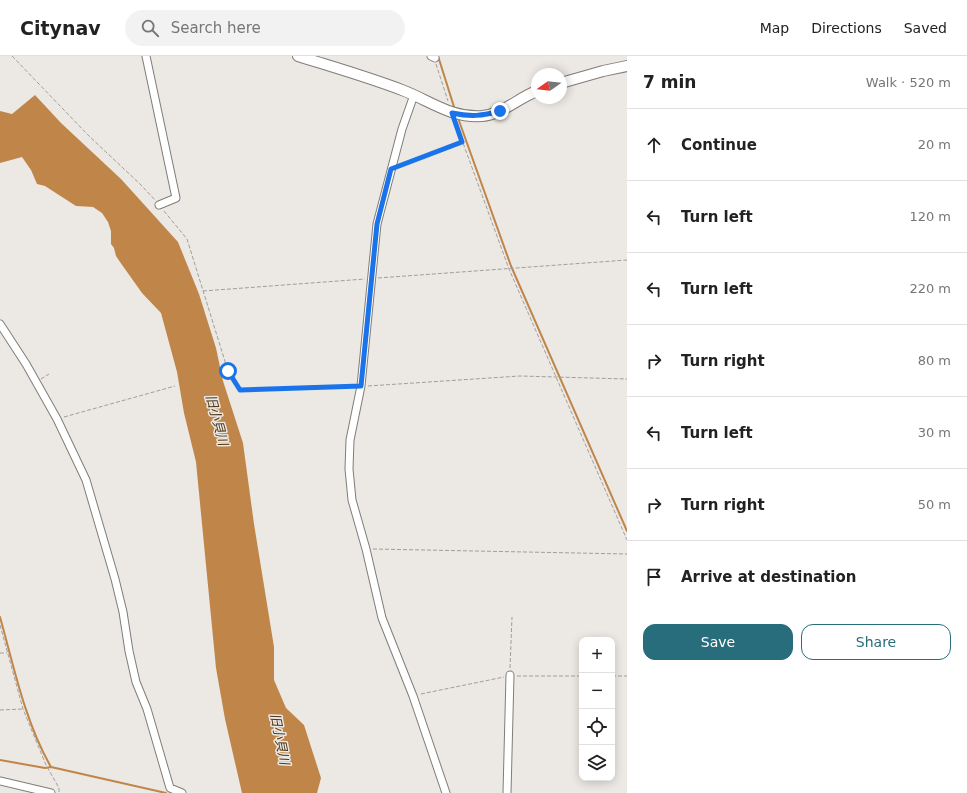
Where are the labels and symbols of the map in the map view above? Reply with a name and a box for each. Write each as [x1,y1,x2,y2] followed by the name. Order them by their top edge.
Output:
[531,68,567,104] north arrow
[491,102,509,120] route end
[219,362,237,380] route start
[203,393,231,449] water label: 旧小貝川
[268,712,293,768] water label: 旧小貝川

